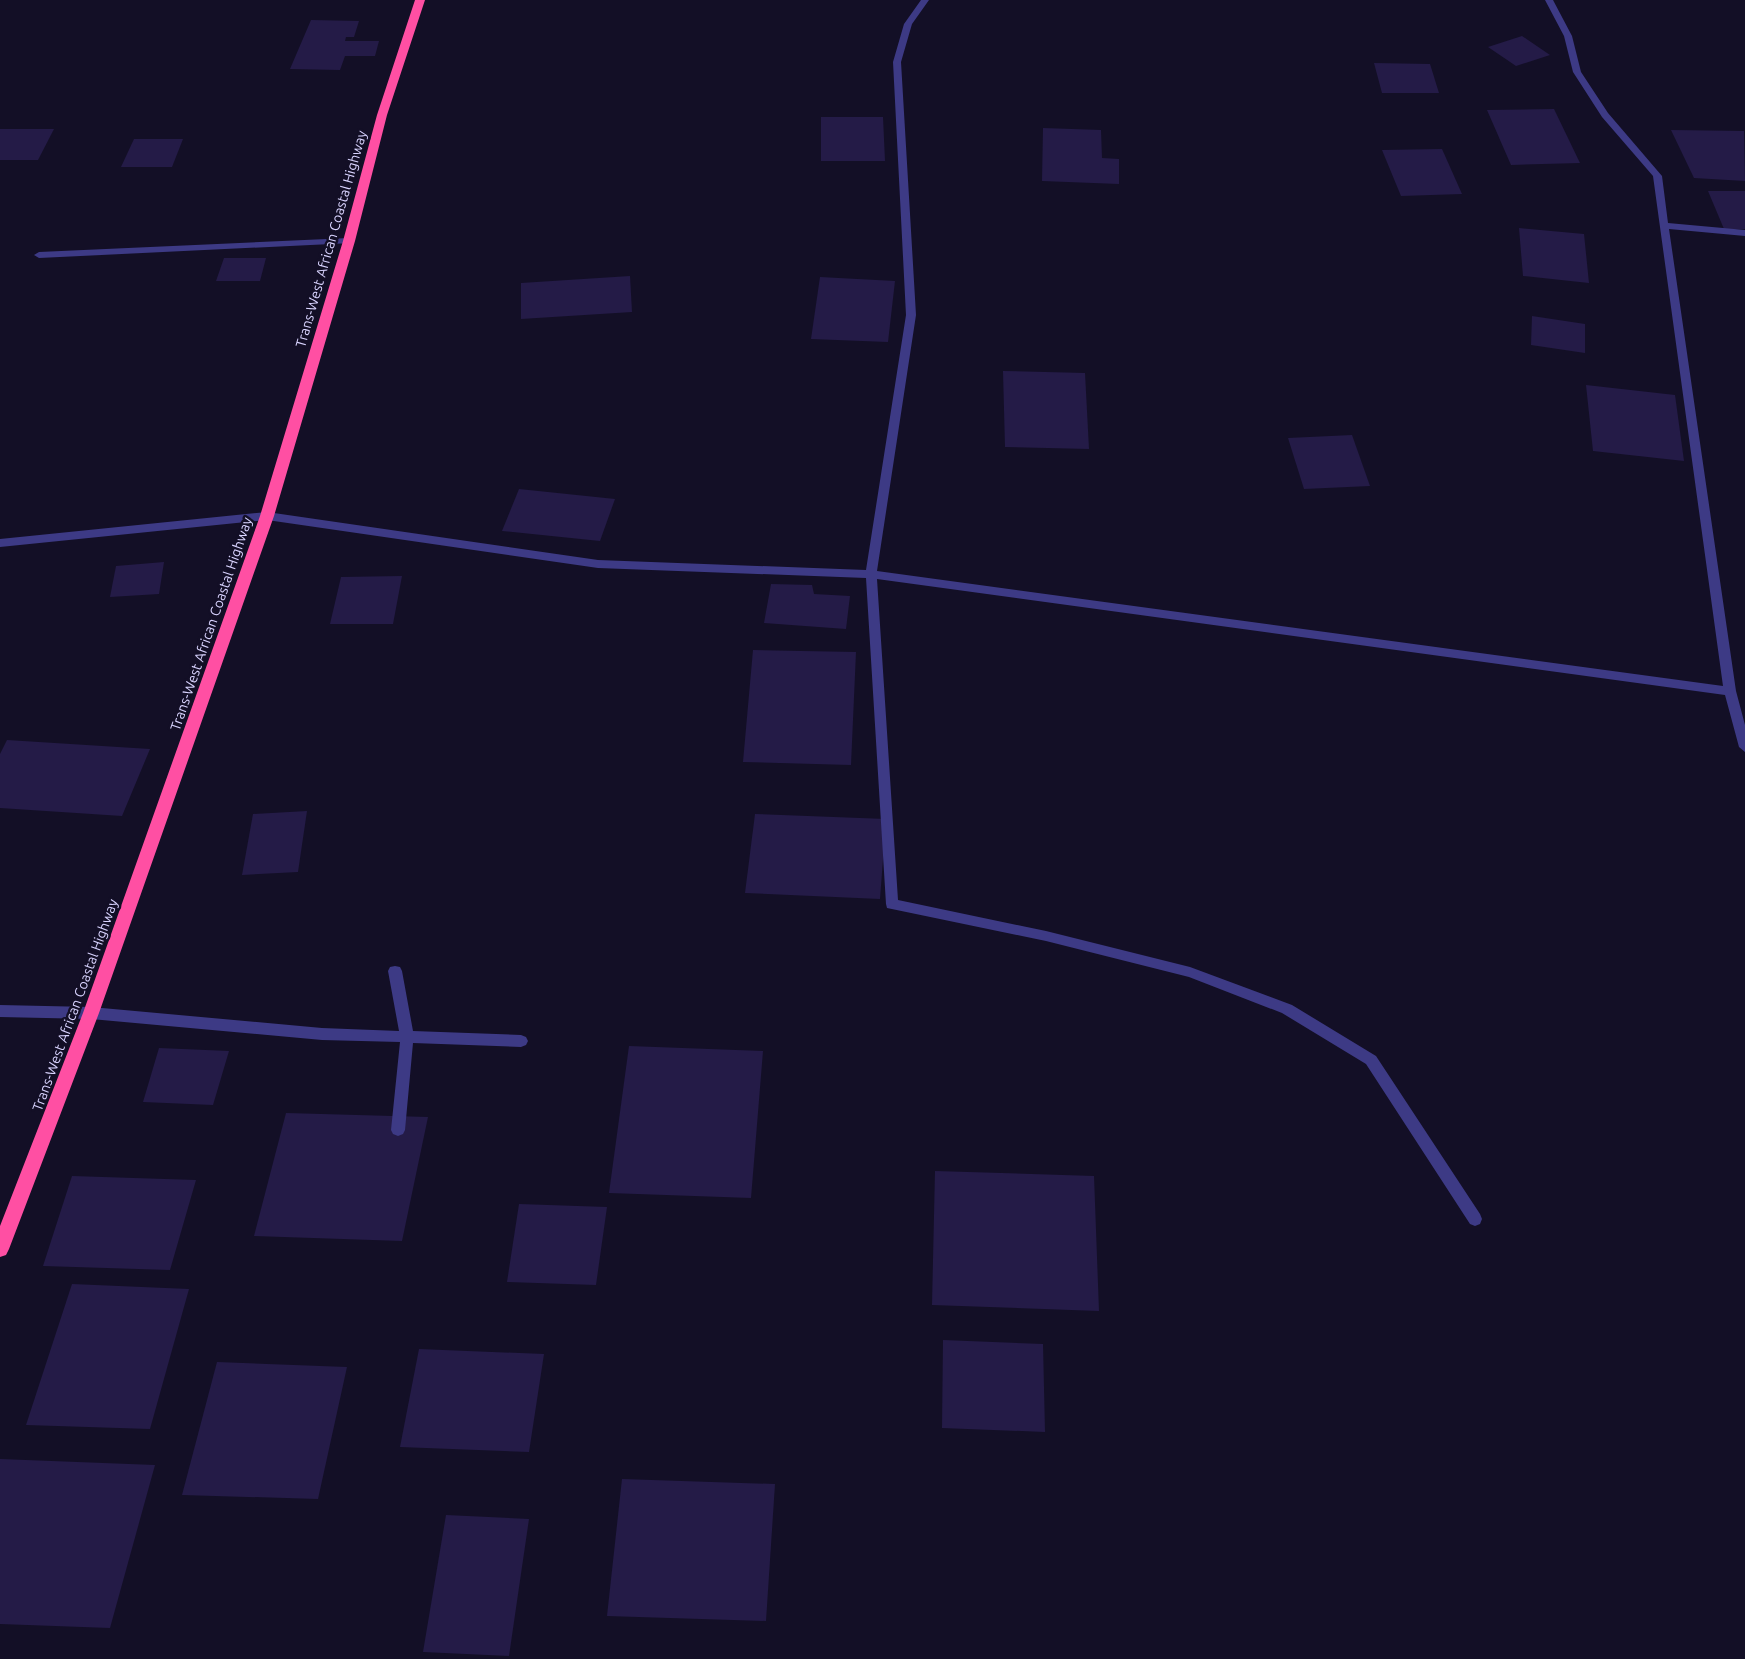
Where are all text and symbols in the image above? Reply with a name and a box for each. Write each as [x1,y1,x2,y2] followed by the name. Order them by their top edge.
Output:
[292,129,370,349] street label: Trans-West African Coastal Highway
[167,515,255,733] street label: Trans-West African Coastal Highway
[29,896,121,1113] street label: Trans-West African Coastal Highway

